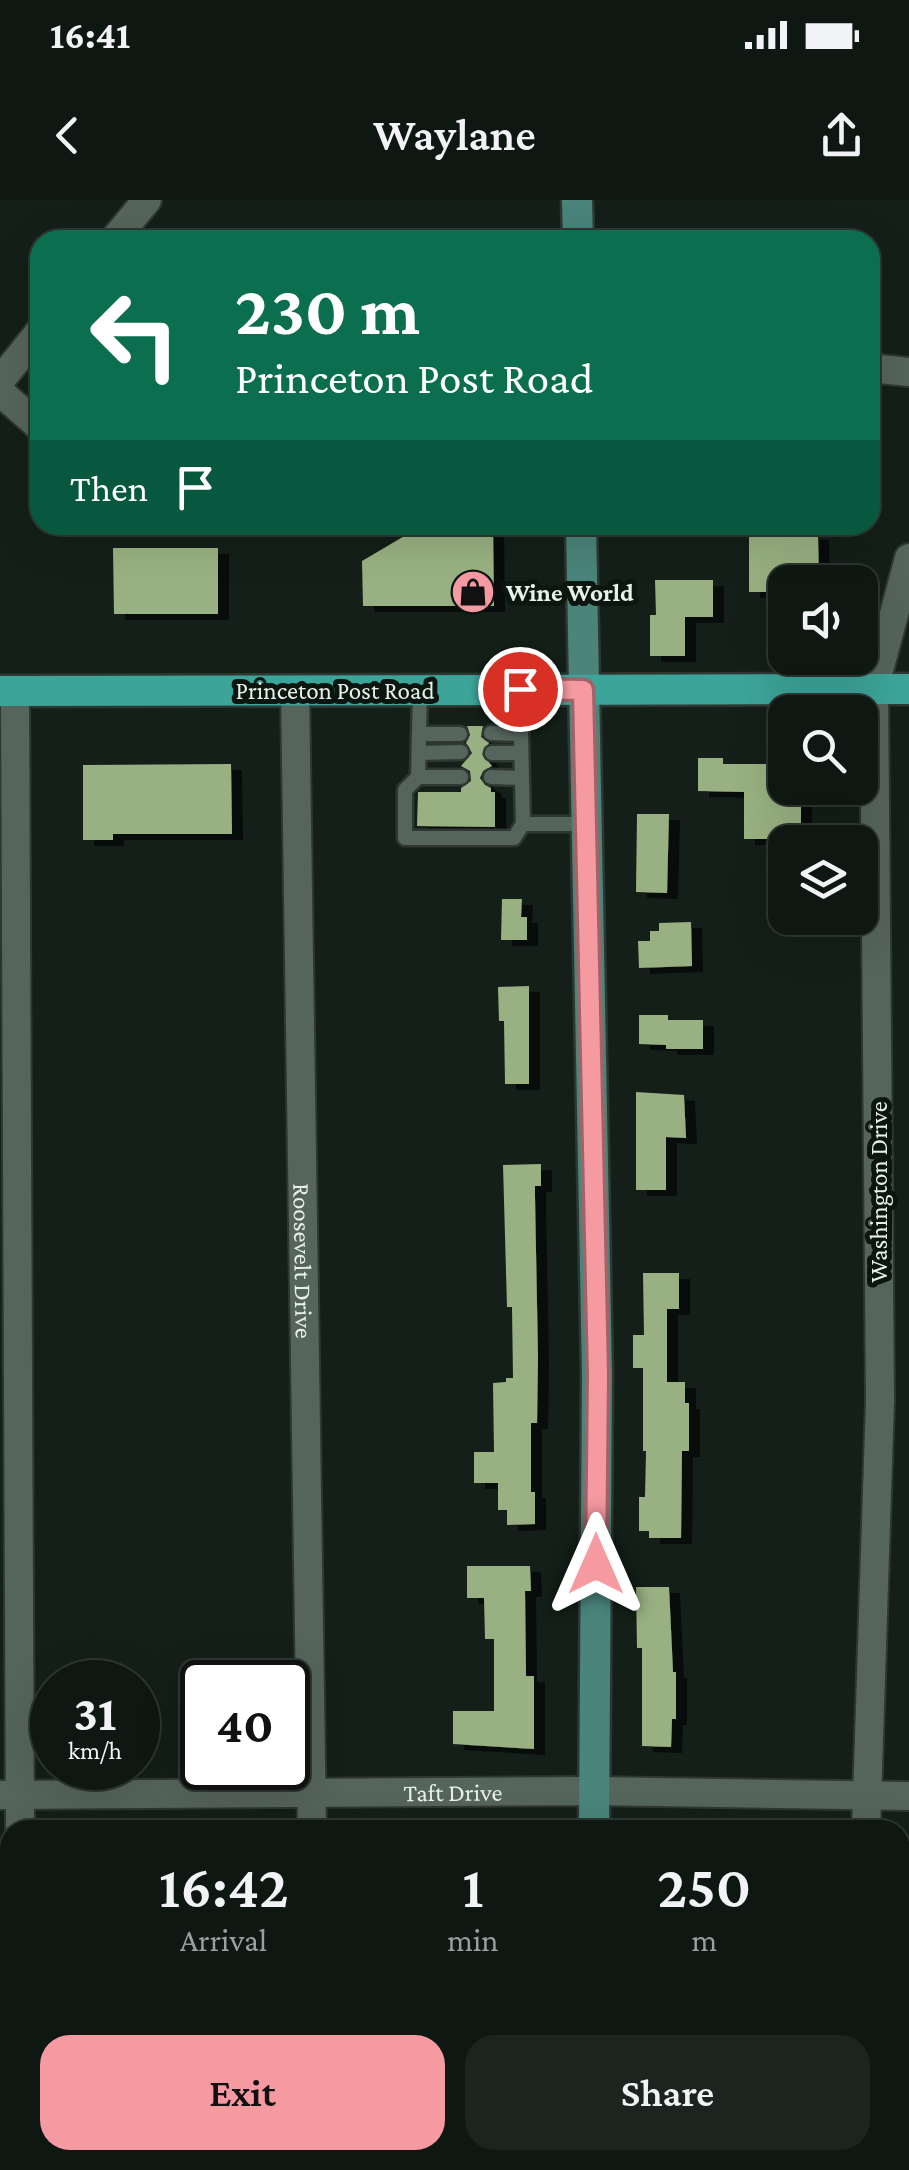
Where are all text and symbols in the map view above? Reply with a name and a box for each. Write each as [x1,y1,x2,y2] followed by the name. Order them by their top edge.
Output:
[50,14,130,56] text: 16:41
[40,108,95,163] icon: back
[814,108,869,163] icon: share
[373,110,536,160] text: Waylane
[70,270,200,400] icon: left
[235,271,420,349] text: 230 m
[235,353,594,403] text: Princeton Post Road
[168,460,223,515] icon: arrive
[70,467,148,509] text: Then
[768,565,878,935] map controls
[768,565,878,675] button: sound
[450,569,496,615] shop icon: Wine World
[505,579,634,606] place label: Wine World
[478,647,563,732] pin
[493,662,548,717] icon: arrive
[235,677,435,704] street label: Princeton Post Road
[768,695,878,805] button: search
[768,825,878,935] button: layers
[865,1101,893,1283] street label: Washington Drive
[288,1183,318,1339] street label: Roosevelt Drive
[544,1512,648,1616] position arrow
[180,1660,310,1790] speed limit sign: 40
[73,1685,117,1741] text: 31
[68,1737,122,1764] text: km/h
[403,1779,503,1806] street label: Taft Drive
[159,1853,289,1920] text: 16:42
[462,1853,484,1920] text: 1
[657,1853,751,1920] text: 250
[180,1922,267,1958] text: Arrival
[447,1922,499,1958] text: min
[691,1922,717,1958] text: m
[40,2035,445,2150] button: Exit
[465,2035,870,2150] button: Share

